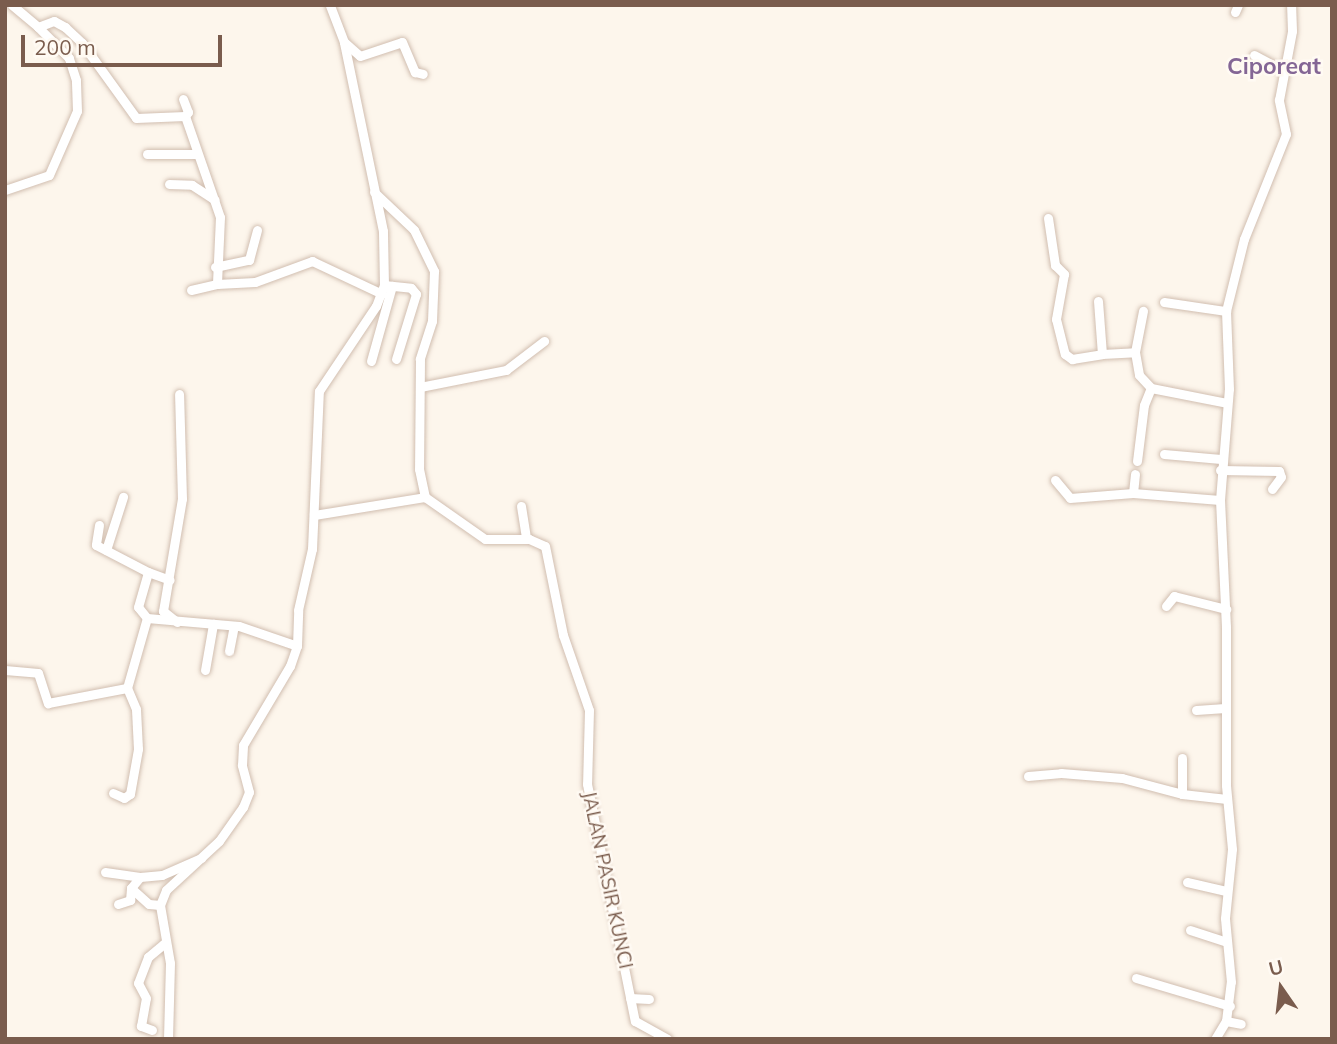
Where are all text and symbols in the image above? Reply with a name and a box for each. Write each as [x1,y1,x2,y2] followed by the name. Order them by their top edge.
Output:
[24,21,226,65] scale bar
[34,34,96,60] text: 200 m
[1227,52,1321,80] district label: Ciporeat
[577,789,637,971] street label: JALAN PASIR KUNCI
[1246,953,1316,1023] north arrow
[1266,954,1286,981] text: U

